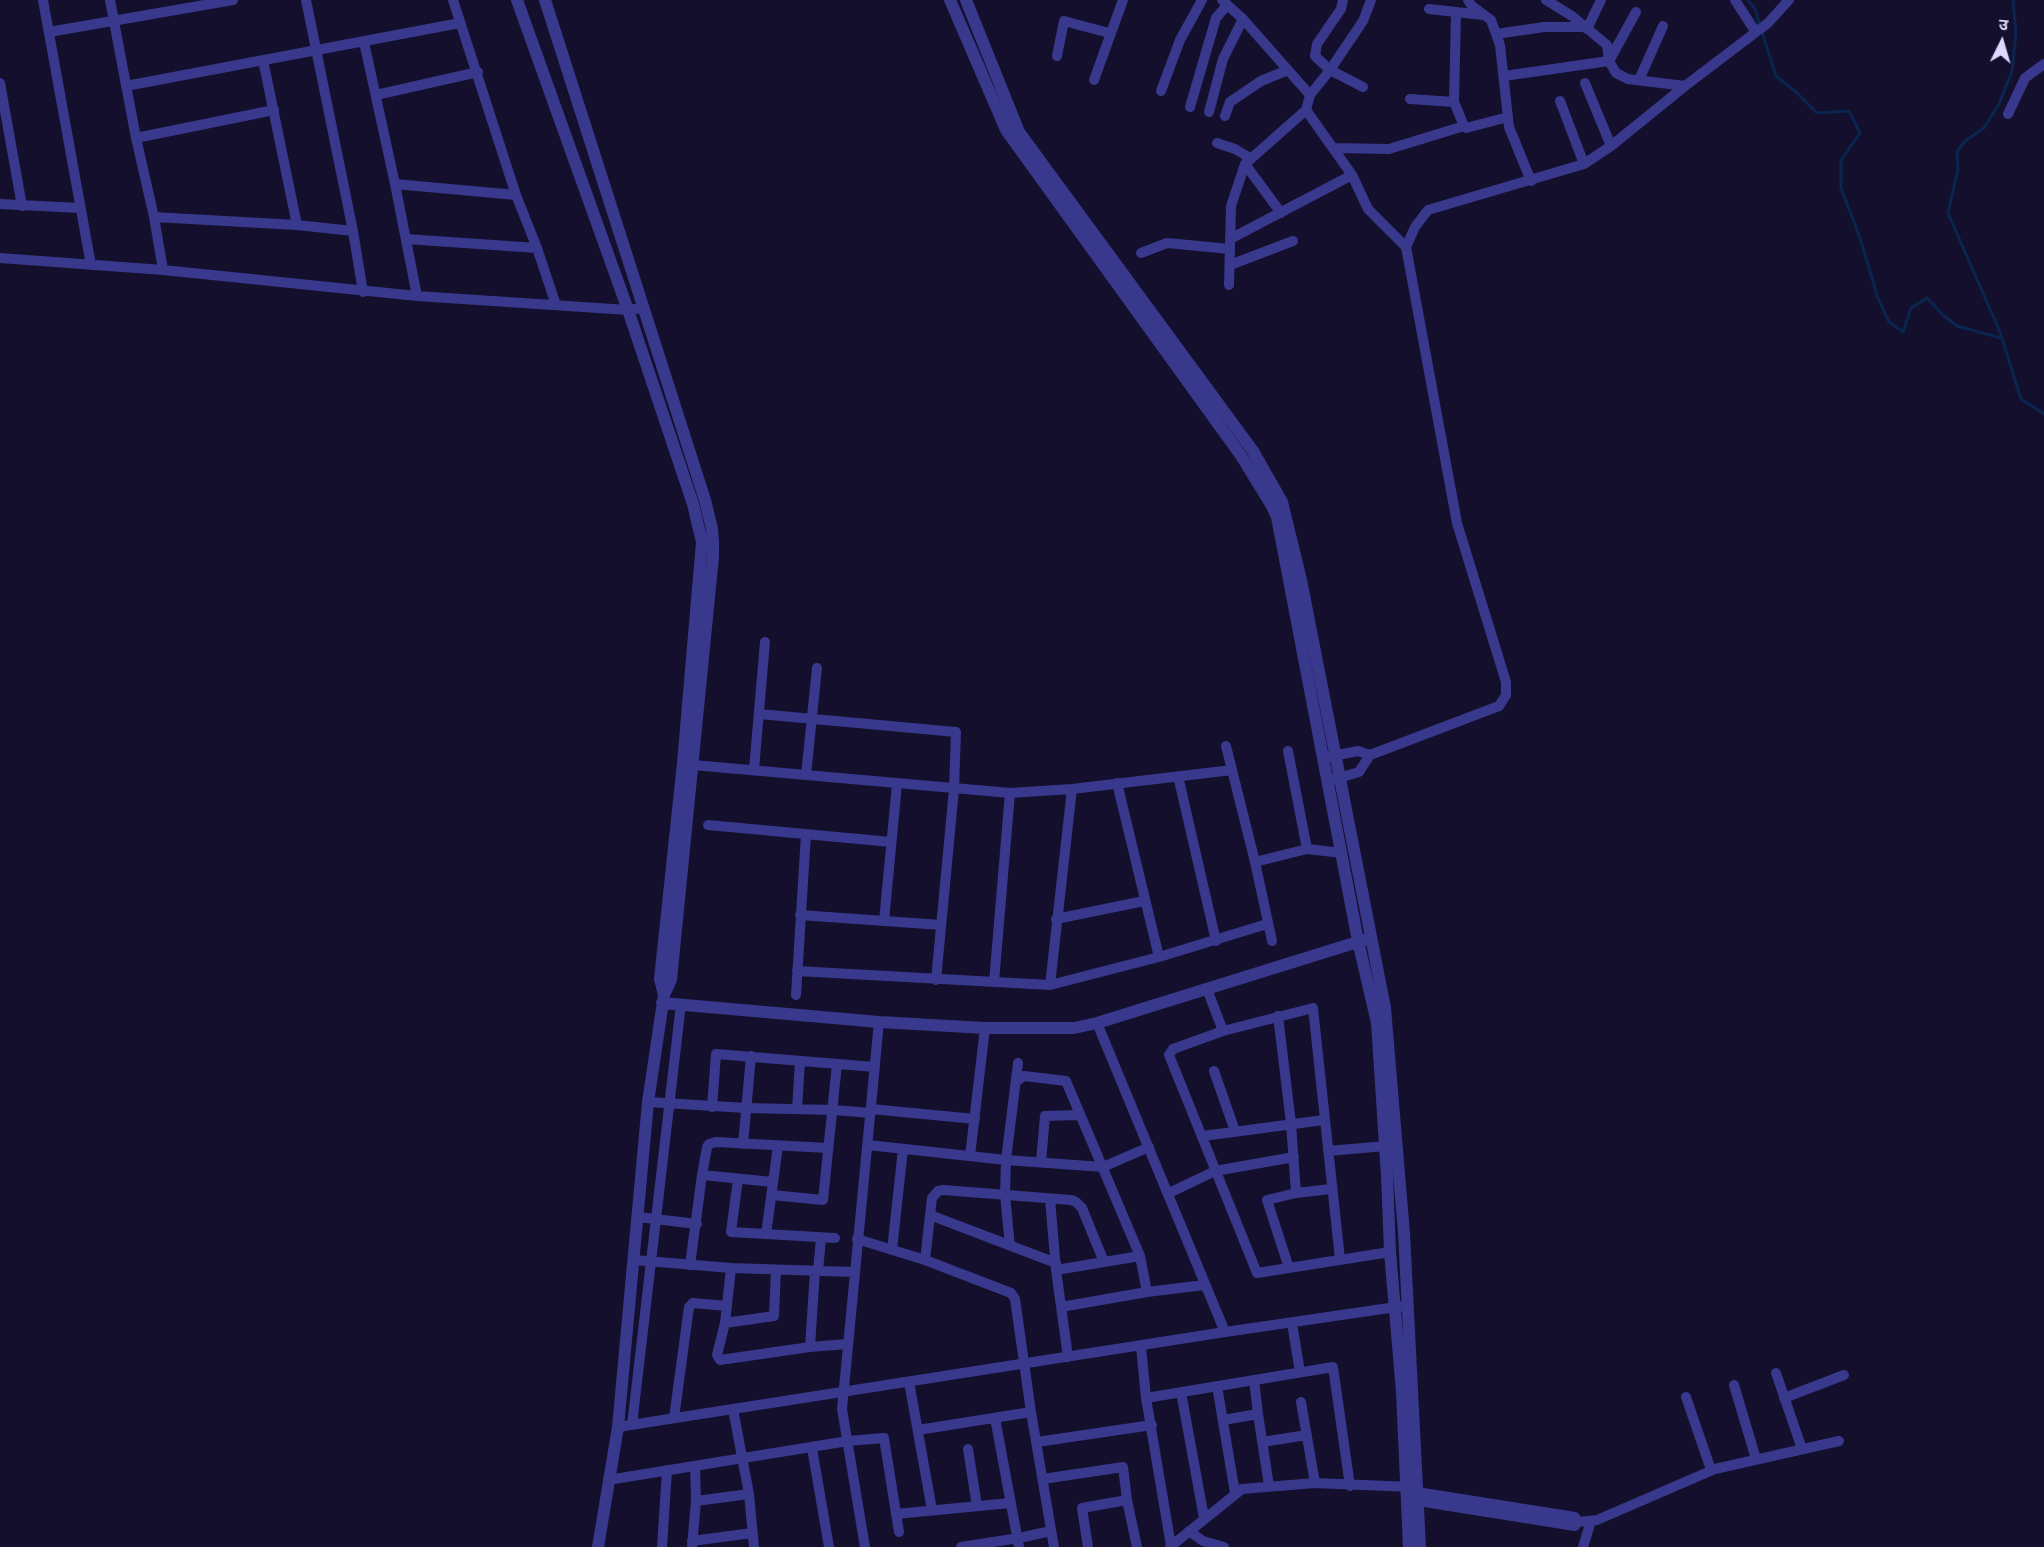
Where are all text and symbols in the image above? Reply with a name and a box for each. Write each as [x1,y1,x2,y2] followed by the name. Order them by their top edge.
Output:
[1972,12,2032,72] north arrow
[1998,12,2009,36] text: उ

